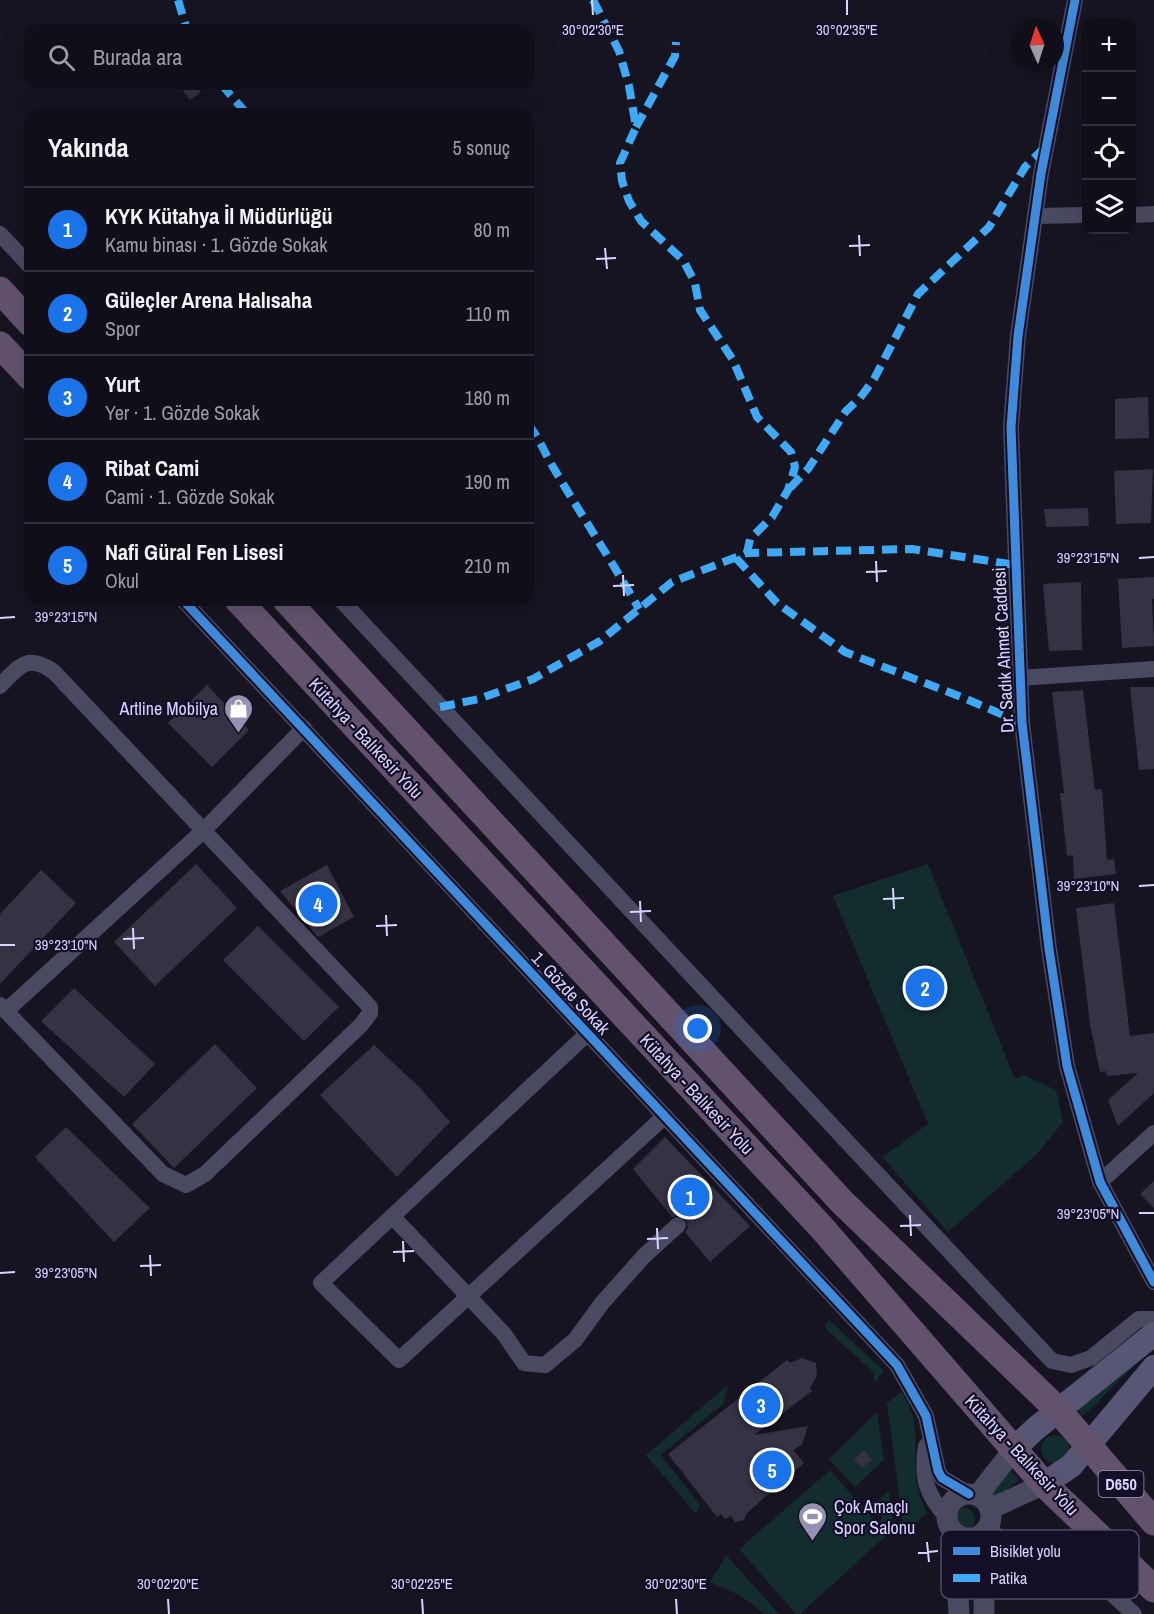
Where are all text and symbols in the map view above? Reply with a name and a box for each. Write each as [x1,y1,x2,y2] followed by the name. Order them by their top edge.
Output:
[1010,18,1064,72] north arrow
[1082,18,1136,234] map controls
[1082,18,1136,72] button: +
[562,19,624,40] text: 30°02'30"E
[816,19,878,40] text: 30°02'35"E
[24,24,534,90] search box
[45,41,78,74] icon: search
[93,42,182,72] text: Burada ara
[1082,72,1136,126] button: −
[1082,126,1136,180] button: locate
[48,130,129,165] text: Yakında
[453,134,510,161] text: 5 sonuç
[1082,180,1136,234] button: layers
[105,201,333,231] text: KYK Kütahya İl Müdürlüğü
[63,216,72,243] text: 1
[474,216,510,243] text: 80 m
[105,231,327,258] text: Kamu binası · 1. Gözde Sokak
[105,285,312,315] text: Güleçler Arena Halısaha
[63,300,72,327] text: 2
[466,300,510,327] text: 110 m
[105,315,140,342] text: Spor
[105,369,140,399] text: Yurt
[63,384,72,411] text: 3
[464,384,510,411] text: 180 m
[105,399,260,426] text: Yer · 1. Gözde Sokak
[105,453,199,483] text: Ribat Cami
[63,468,72,495] text: 4
[464,468,510,495] text: 190 m
[105,483,275,510] text: Cami · 1. Gözde Sokak
[105,537,284,567] text: Nafi Güral Fen Lisesi
[1057,547,1119,568] text: 39°23'15"N
[63,552,72,579] text: 5
[464,552,510,579] text: 210 m
[105,567,139,594] text: Okul
[986,567,1020,733] street label: Dr. Sadık Ahmet Caddesi
[35,606,97,627] text: 39°23'15"N
[303,672,429,804] street label: Kütahya - Balıkesir Yolu
[223,692,255,734] shop icon: Artline Mobilya
[119,696,218,721] place label: Artline Mobilya
[1057,875,1119,896] text: 39°23'10"N
[298,882,338,926] pin: 4
[35,934,97,955] text: 39°23'10"N
[526,946,616,1040] street label: 1. Gözde Sokak
[906,966,944,1010] pin: 2
[683,1014,712,1043] your location
[634,1028,760,1160] street label: Kütahya - Balıkesir Yolu
[670,1174,710,1220] pin: 1
[1057,1203,1119,1224] text: 39°23'05"N
[35,1262,97,1283] text: 39°23'05"N
[742,1382,780,1428] pin: 3
[959,1389,1085,1521] street label: Kütahya - Balıkesir Yolu
[752,1448,792,1492] pin: 5
[1098,1471,1144,1497] road number: D650
[834,1494,915,1540] place label: Çok Amaçlı Spor Salonu
[797,1500,829,1542] sports icon: Çok Amaçlı Spor Salonu
[941,1530,1139,1599] legend
[990,1540,1061,1562] text: Bisiklet yolu
[990,1567,1028,1589] text: Patika
[137,1573,199,1594] text: 30°02'20"E
[391,1573,453,1594] text: 30°02'25"E
[645,1573,707,1594] text: 30°02'30"E

